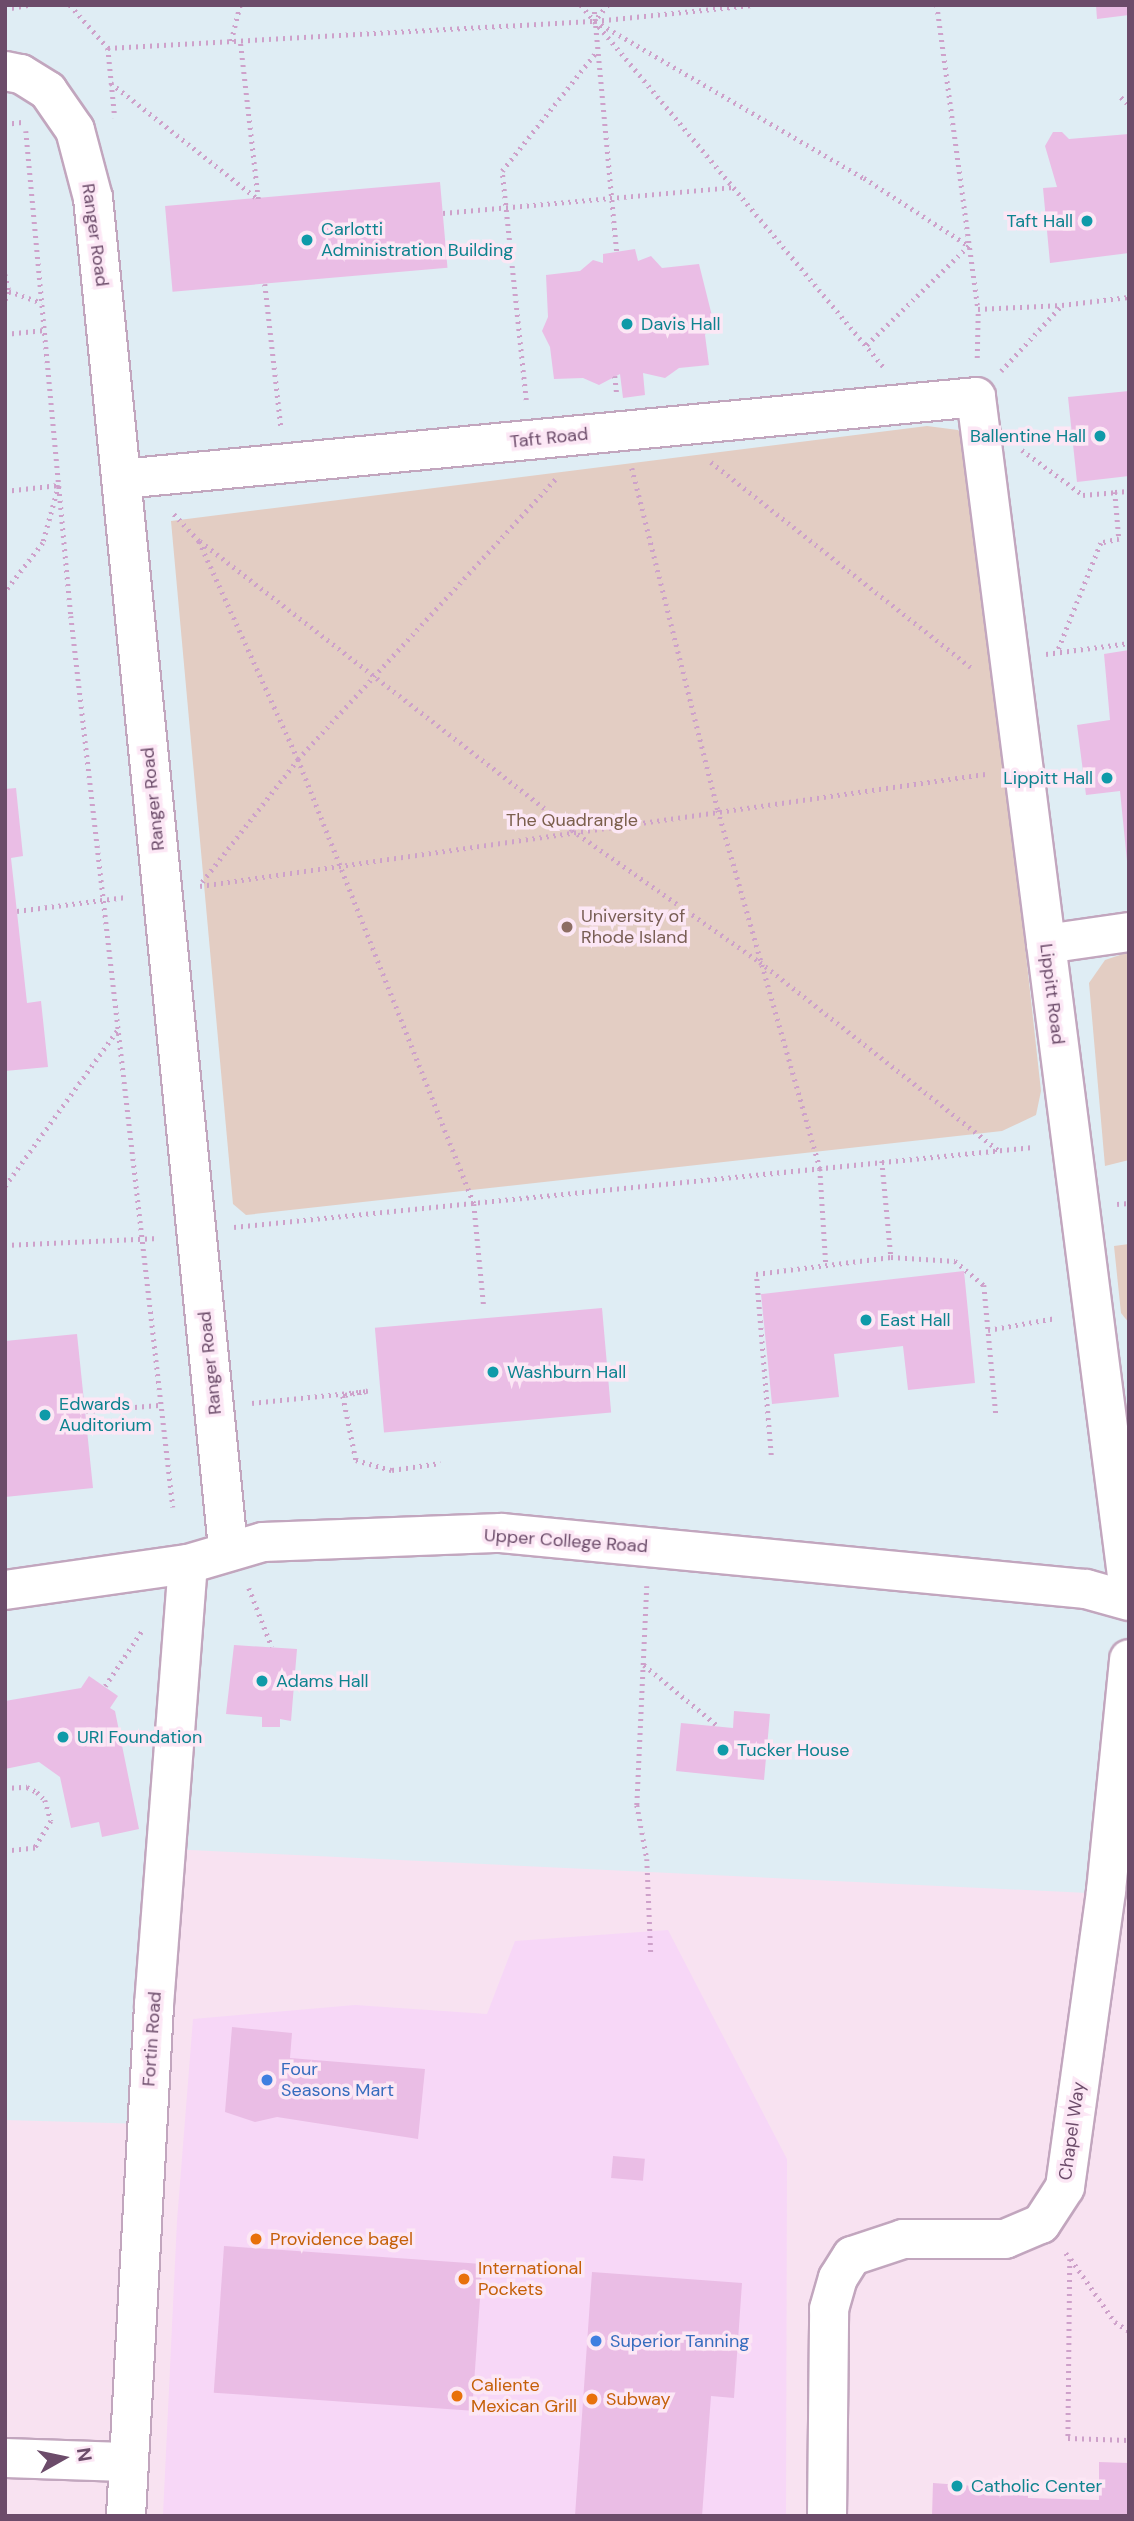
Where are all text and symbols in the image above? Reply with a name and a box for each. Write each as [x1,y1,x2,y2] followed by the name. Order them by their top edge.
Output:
[77,182,113,288] street label: Ranger Road
[1006,210,1073,232] place label: Taft Hall
[1079,213,1095,229] marker: Taft Hall
[321,219,513,262] place label: Carlotti Administration Building
[299,232,315,248] marker: Carlotti Administration Building
[641,313,721,335] place label: Davis Hall
[619,316,635,332] marker: Davis Hall
[509,423,589,453] street label: Taft Road
[970,425,1086,447] place label: Ballentine Hall
[1092,428,1108,444] marker: Ballentine Hall
[137,746,169,852] street label: Ranger Road
[1003,767,1093,789] place label: Lippitt Hall
[1099,770,1115,786] marker: Lippitt Hall
[506,809,638,831] park label: The Quadrangle
[581,906,688,948] place label: University of Rhode Island
[559,919,575,935] marker: University of Rhode Island
[1035,942,1069,1046] street label: Lippitt Road
[880,1309,951,1331] place label: East Hall
[194,1310,226,1416] street label: Ranger Road
[858,1312,874,1328] marker: East Hall
[507,1361,626,1383] place label: Washburn Hall
[485,1364,501,1380] marker: Washburn Hall
[59,1394,151,1436] place label: Edwards Auditorium
[37,1407,53,1423] marker: Edwards Auditorium
[483,1524,649,1558] street label: Upper College Road
[276,1670,368,1692] place label: Adams Hall
[254,1673,270,1689] marker: Adams Hall
[77,1726,202,1748] place label: URI Foundation
[55,1729,71,1745] marker: URI Foundation
[737,1739,849,1761] place label: Tucker House
[715,1742,731,1758] marker: Tucker House
[138,1991,166,2087] street label: Fortin Road
[281,2059,394,2102] place label: Four Seasons Mart
[259,2072,275,2088] marker: Four Seasons Mart
[1054,2080,1090,2182] street label: Chapel Way
[270,2228,413,2250] place label: Providence bagel
[248,2231,264,2247] marker: Providence bagel
[478,2258,582,2300] place label: International Pockets
[456,2271,472,2287] marker: International Pockets
[610,2330,749,2352] place label: Superior Tanning
[588,2333,604,2349] marker: Superior Tanning
[471,2375,577,2418] place label: Caliente Mexican Grill
[449,2388,465,2404] marker: Caliente Mexican Grill
[606,2388,671,2410] place label: Subway
[584,2391,600,2407] marker: Subway
[28,2423,98,2493] north arrow
[71,2446,98,2463] text: N
[971,2475,1102,2497] place label: Catholic Center
[949,2478,965,2494] marker: Catholic Center

